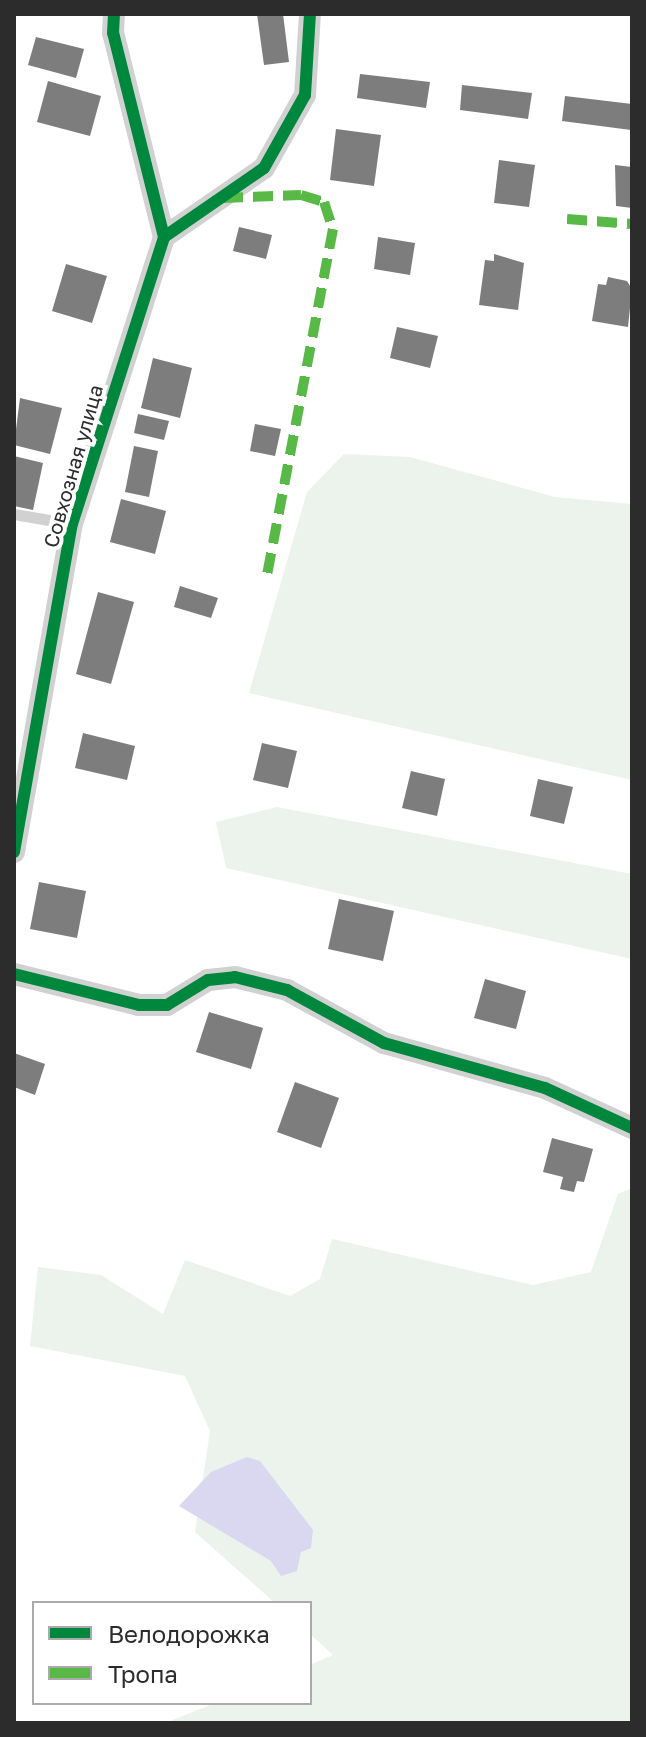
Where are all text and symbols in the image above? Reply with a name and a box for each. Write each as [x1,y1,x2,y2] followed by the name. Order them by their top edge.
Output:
[38,382,108,550] street label: Совхозная улица
[32,1601,312,1705] legend
[108,1619,270,1648] text: Велодорожка
[108,1659,178,1688] text: Тропа

